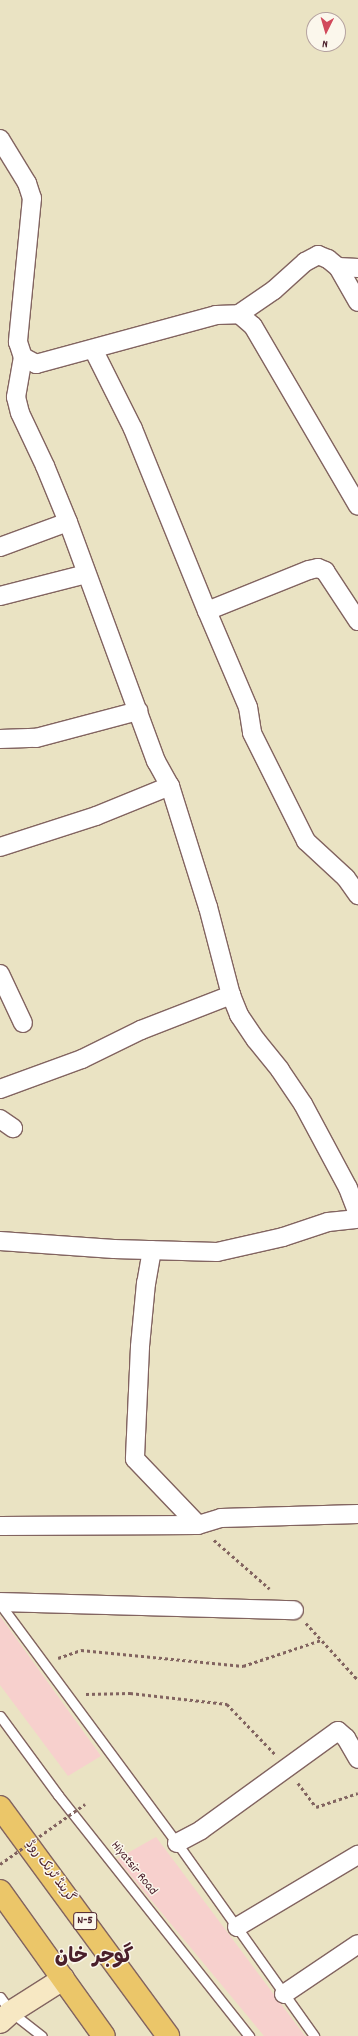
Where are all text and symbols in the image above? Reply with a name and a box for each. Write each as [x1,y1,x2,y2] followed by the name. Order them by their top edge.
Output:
[306,12,346,52] north arrow
[322,35,328,51] text: N
[21,1838,77,1906] street label: گرینڈ ٹرنک روڈ
[106,1839,160,1899] street label: Hiyatsir Road
[73,1911,97,1931] road number: N-5
[55,1945,133,1971] district label: گوجر خان

